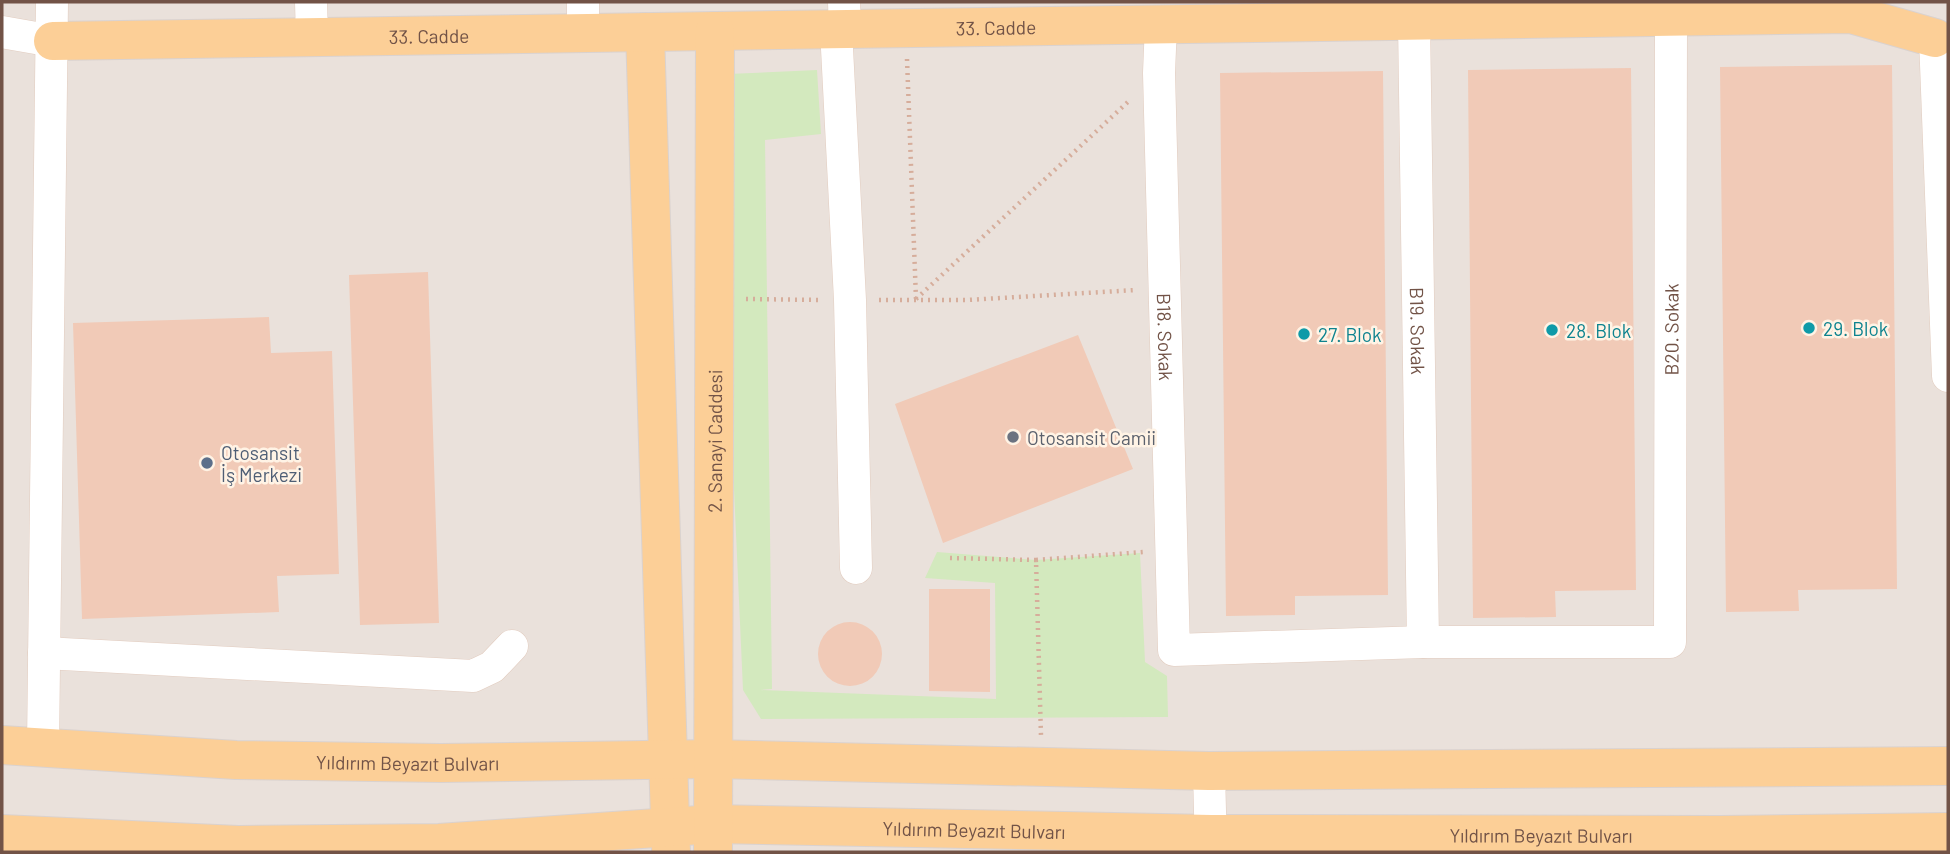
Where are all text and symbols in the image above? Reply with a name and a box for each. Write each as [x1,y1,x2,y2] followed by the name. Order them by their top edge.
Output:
[955,15,1036,39] street label: 33. Cadde
[388,23,469,47] street label: 33. Cadde
[1659,283,1682,375] street label: B20. Sokak
[1406,287,1431,375] street label: B19. Sokak
[1153,293,1178,381] street label: B18. Sokak
[1823,317,1888,340] place label: 29. Blok
[1566,319,1631,342] place label: 28. Blok
[1801,320,1817,336] marker: 29. Blok
[1544,322,1560,338] marker: 28. Blok
[1318,323,1382,346] place label: 27. Blok
[1296,326,1312,342] marker: 27. Blok
[702,369,726,513] street label: 2. Sanayi Caddesi
[1027,426,1156,449] place label: Otosansit Camii
[1005,429,1021,445] marker: Otosansit Camii
[221,441,302,486] place label: Otosansit İş Merkezi
[199,455,215,471] marker: Otosansit İş Merkezi
[316,750,499,775] street label: Yıldırım Beyazıt Bulvarı
[882,816,1066,843] street label: Yıldırım Beyazıt Bulvarı
[1449,823,1633,846] street label: Yıldırım Beyazıt Bulvarı

